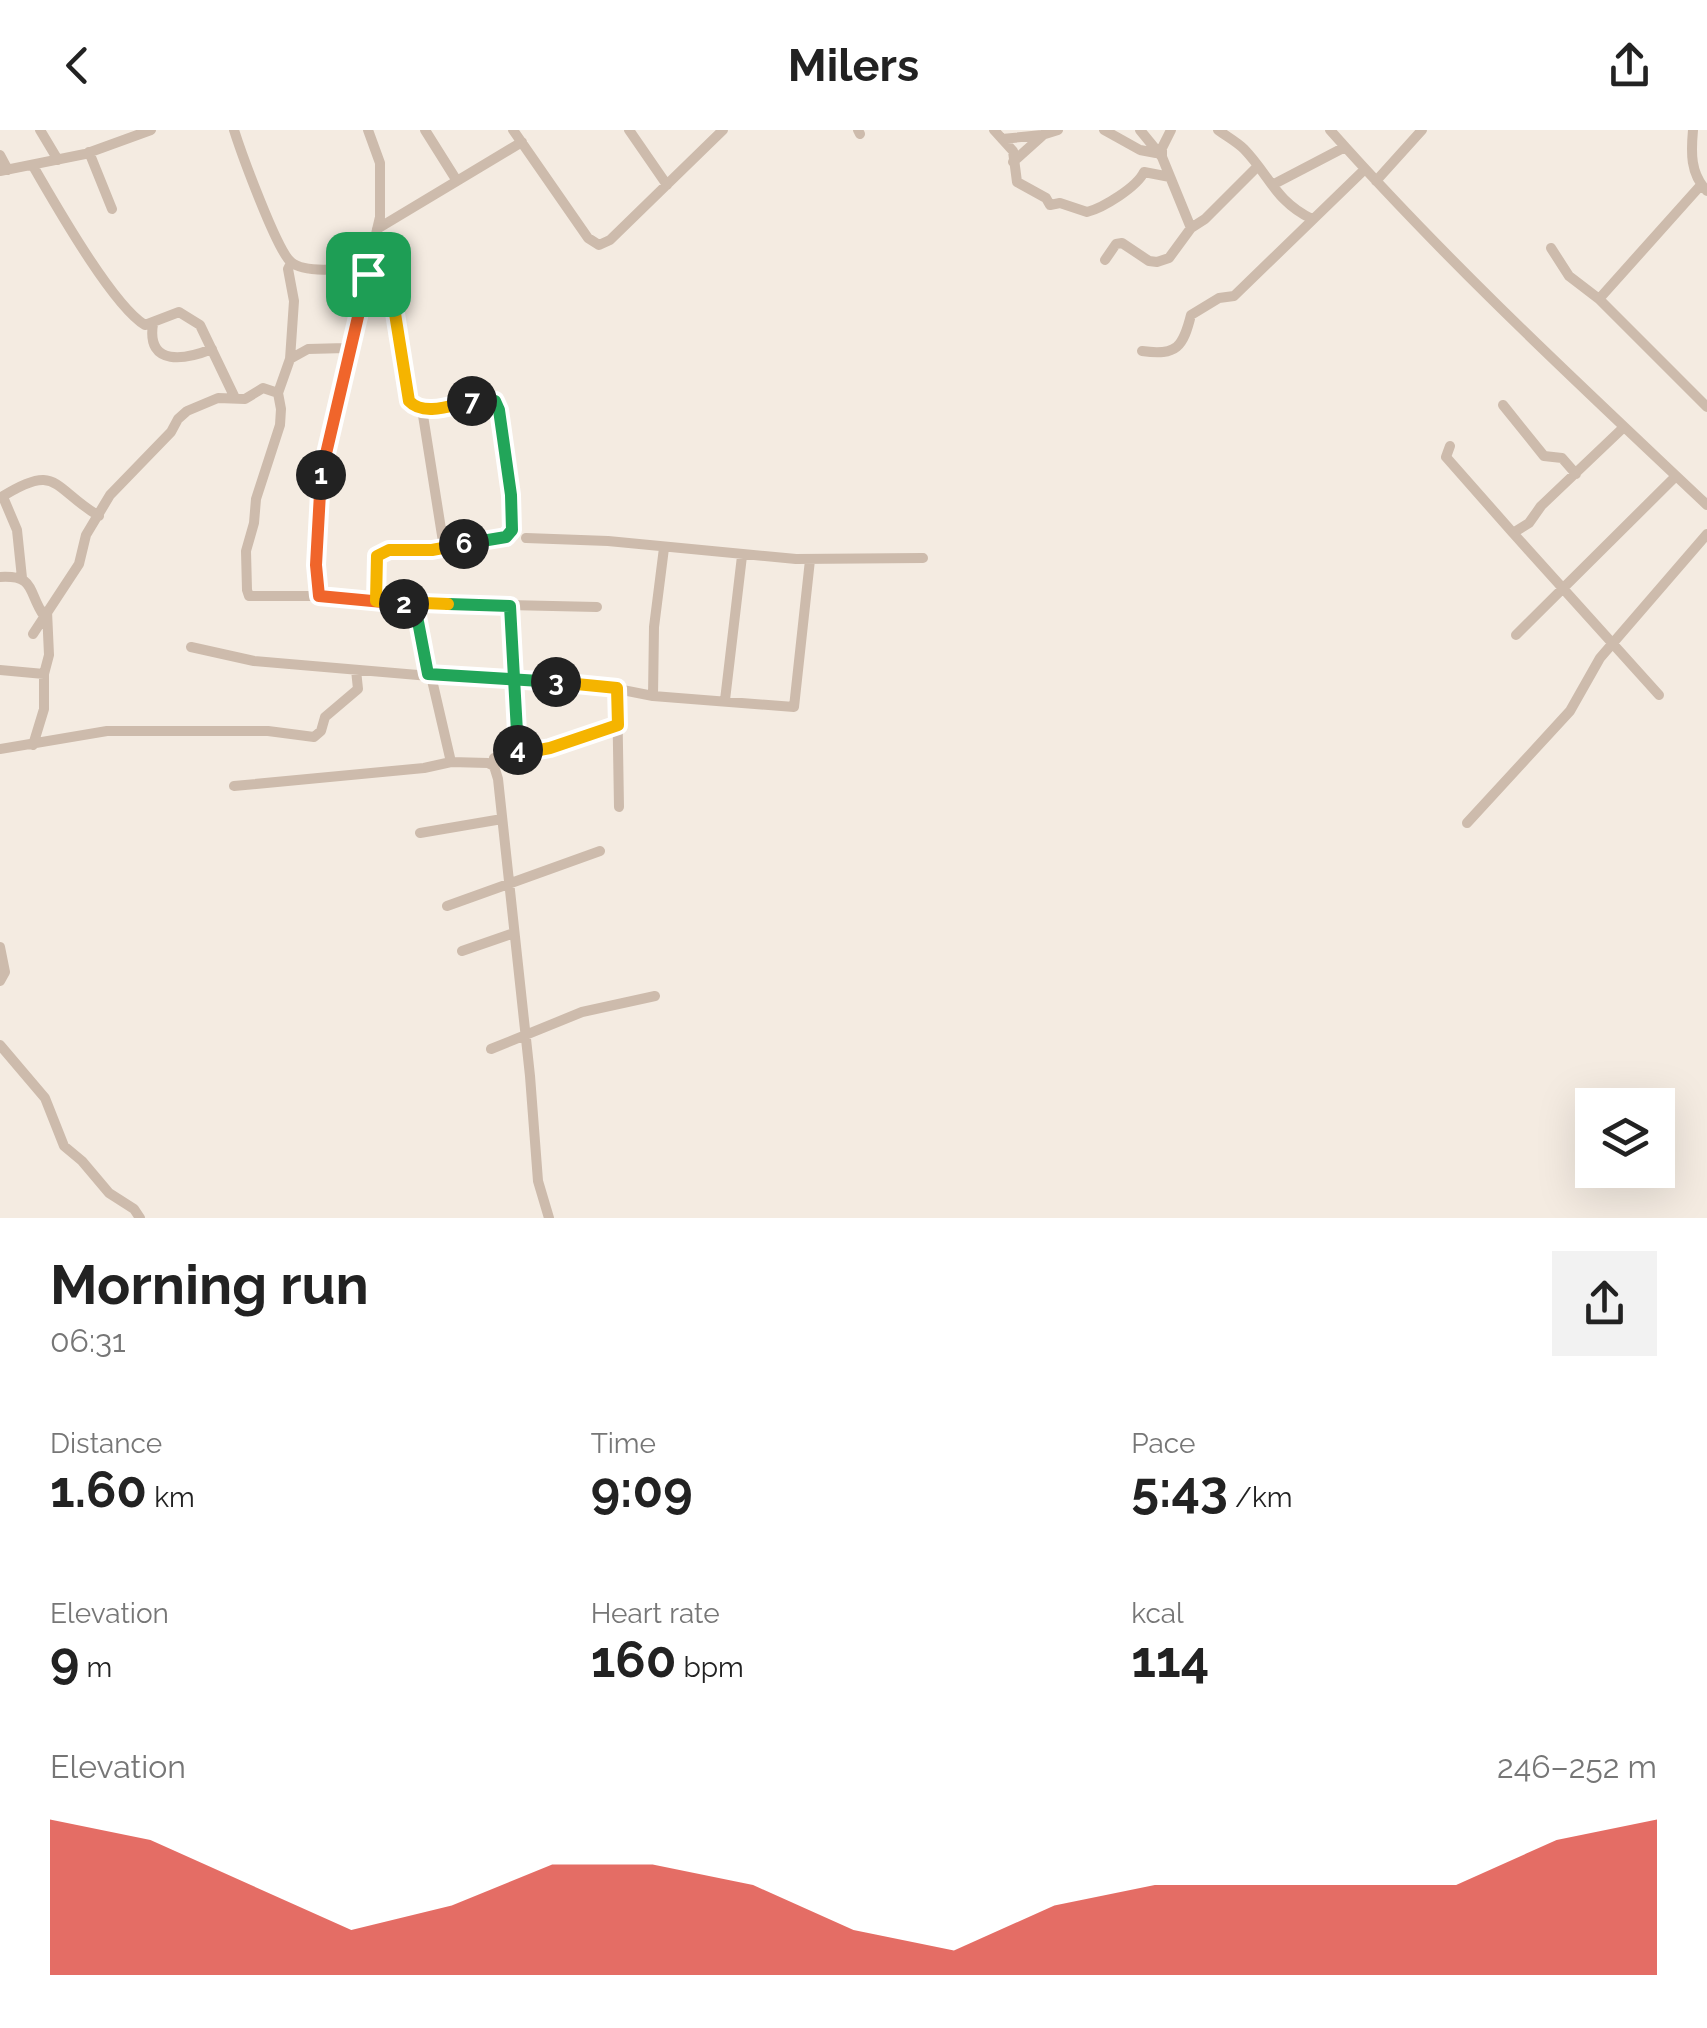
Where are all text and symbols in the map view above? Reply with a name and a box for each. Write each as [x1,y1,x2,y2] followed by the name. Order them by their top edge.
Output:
[50,38,105,93] icon: back
[1602,38,1657,93] icon: share
[788,39,919,92] text: Milers
[326,232,411,317] pin
[341,247,396,302] icon: arrive
[447,376,497,426] pin: 7
[464,384,480,417] text: 7
[296,450,346,500] pin: 1
[314,458,328,491] text: 1
[439,519,489,569] pin: 6
[456,527,473,560] text: 6
[379,579,429,629] pin: 2
[396,587,412,620] text: 2
[531,657,581,707] pin: 3
[548,665,564,698] text: 3
[493,725,543,775] pin: 4
[510,733,526,766] text: 4
[1575,1088,1675,1188] map controls
[1575,1088,1675,1188] button: layers
[1552,1251,1657,1356] button: share
[50,1252,369,1317] text: Morning run
[50,1322,126,1359] text: 06:31
[50,1427,162,1460] text: Distance
[591,1427,656,1460] text: Time
[1131,1427,1196,1460] text: Pace
[50,1460,147,1519] text: 1.60
[591,1460,693,1519] text: 9:09
[1131,1460,1228,1519] text: 5:43
[147,1481,195,1514] text: km
[1228,1481,1292,1514] text: /km
[50,1597,169,1630] text: Elevation
[591,1597,720,1630] text: Heart rate
[1131,1597,1184,1630] text: kcal
[50,1630,79,1689] text: 9
[591,1630,676,1689] text: 160
[1131,1630,1209,1689] text: 114
[79,1651,112,1684] text: m
[676,1651,744,1684] text: bpm
[50,1748,186,1785] text: Elevation
[1497,1748,1657,1785] text: 246–252 m

